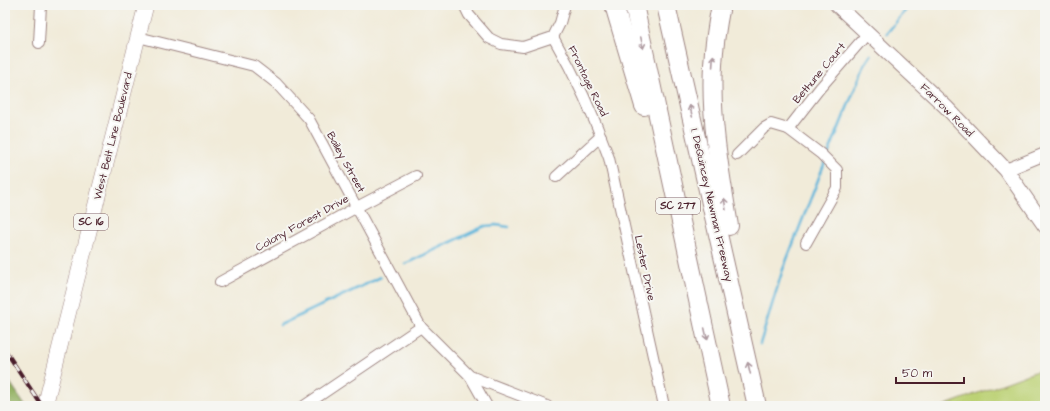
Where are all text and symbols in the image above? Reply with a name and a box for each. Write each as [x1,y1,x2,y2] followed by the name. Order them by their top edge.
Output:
[639,36,647,49] one-way arrow
[789,39,849,107] street label: Bethune Court
[564,43,612,120] street label: Frontage Road
[710,55,717,68] one-way arrow
[90,71,136,201] street label: West Belt Line Boulevard
[917,80,977,140] street label: Farrow Road
[686,104,694,117] one-way arrow
[686,127,737,283] street label: I. DeQuincey Newman Freeway
[322,129,369,196] street label: Bailey Street
[253,191,352,256] street label: Colony Forest Drive
[656,198,700,214] road number: SC 277
[721,198,729,211] one-way arrow
[74,214,108,230] road number: SC 16
[631,234,659,302] street label: Lester Drive
[702,328,710,341] one-way arrow
[896,359,964,385] scale bar
[744,362,752,375] one-way arrow
[902,365,933,382] text: 50 m

